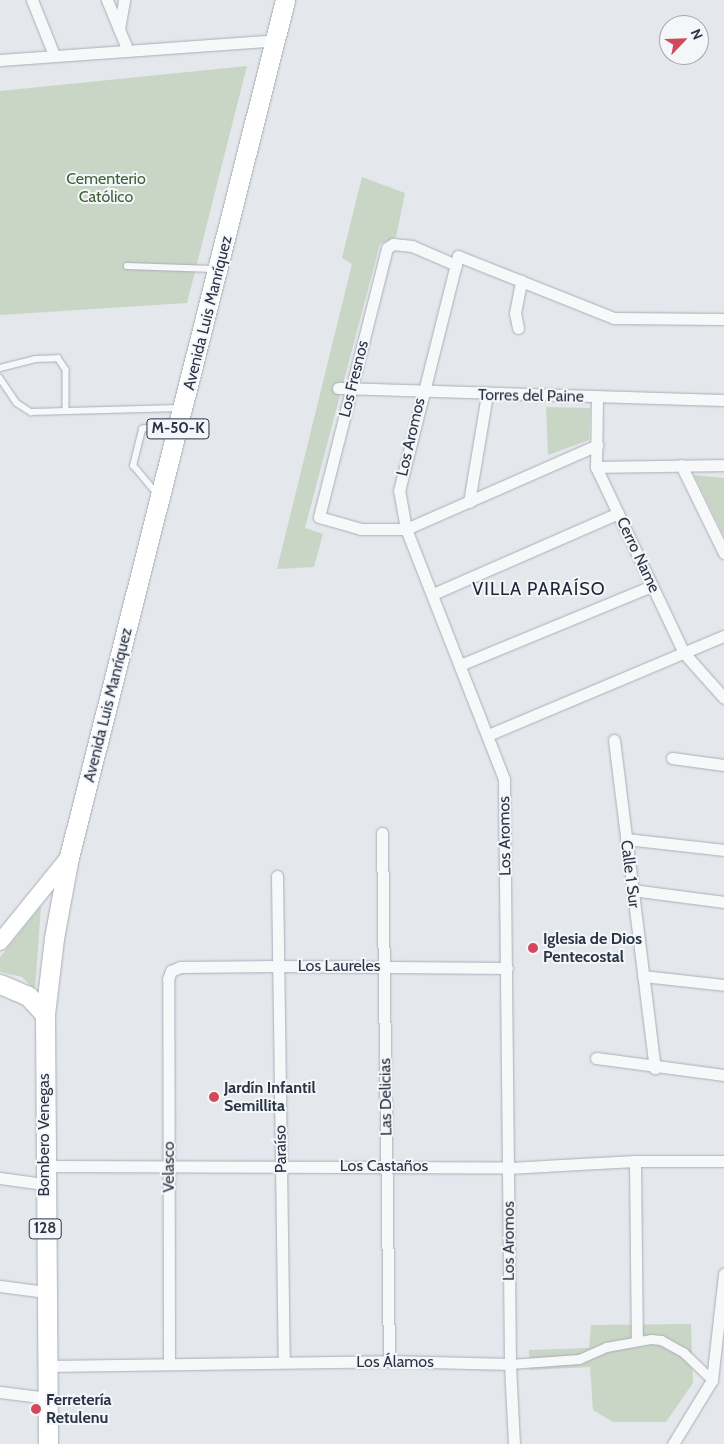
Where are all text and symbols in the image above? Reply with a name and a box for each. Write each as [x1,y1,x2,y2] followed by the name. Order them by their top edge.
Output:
[659,15,709,65] north arrow
[687,26,707,42] text: N
[66,169,146,207] park label: Cementerio Católico
[179,234,237,392] street label: Avenida Luis Manríquez
[335,339,373,419] street label: Los Fresnos
[478,385,584,407] street label: Torres del Paine
[393,396,429,478] street label: Los Aromos
[146,416,210,442] road number: M-50-K
[612,514,664,596] street label: Cerro Name
[471,578,607,600] district label: VILLA PARAÍSO
[79,626,137,784] street label: Avenida Luis Manríquez
[495,796,515,876] street label: Los Aromos
[616,839,644,909] street label: Calle 1 Sur
[543,929,642,967] place label: Iglesia de Dios Pentecostal
[527,942,539,954] marker: Iglesia de Dios Pentecostal
[298,956,380,976] street label: Los Laureles
[376,1058,396,1136] street label: Las Delicias
[34,1073,54,1197] street label: Bombero Venegas
[224,1078,316,1116] place label: Jardín Infantil Semillita
[208,1091,220,1103] marker: Jardín Infantil Semillita
[271,1125,291,1173] street label: Paraíso
[159,1141,179,1193] street label: Velasco
[340,1156,428,1176] street label: Los Castaños
[499,1201,519,1281] street label: Los Aromos
[28,1216,62,1242] road number: 128
[356,1352,434,1372] street label: Los Álamos
[46,1390,112,1428] place label: Ferretería Retulenu
[30,1403,42,1415] marker: Ferretería Retulenu

